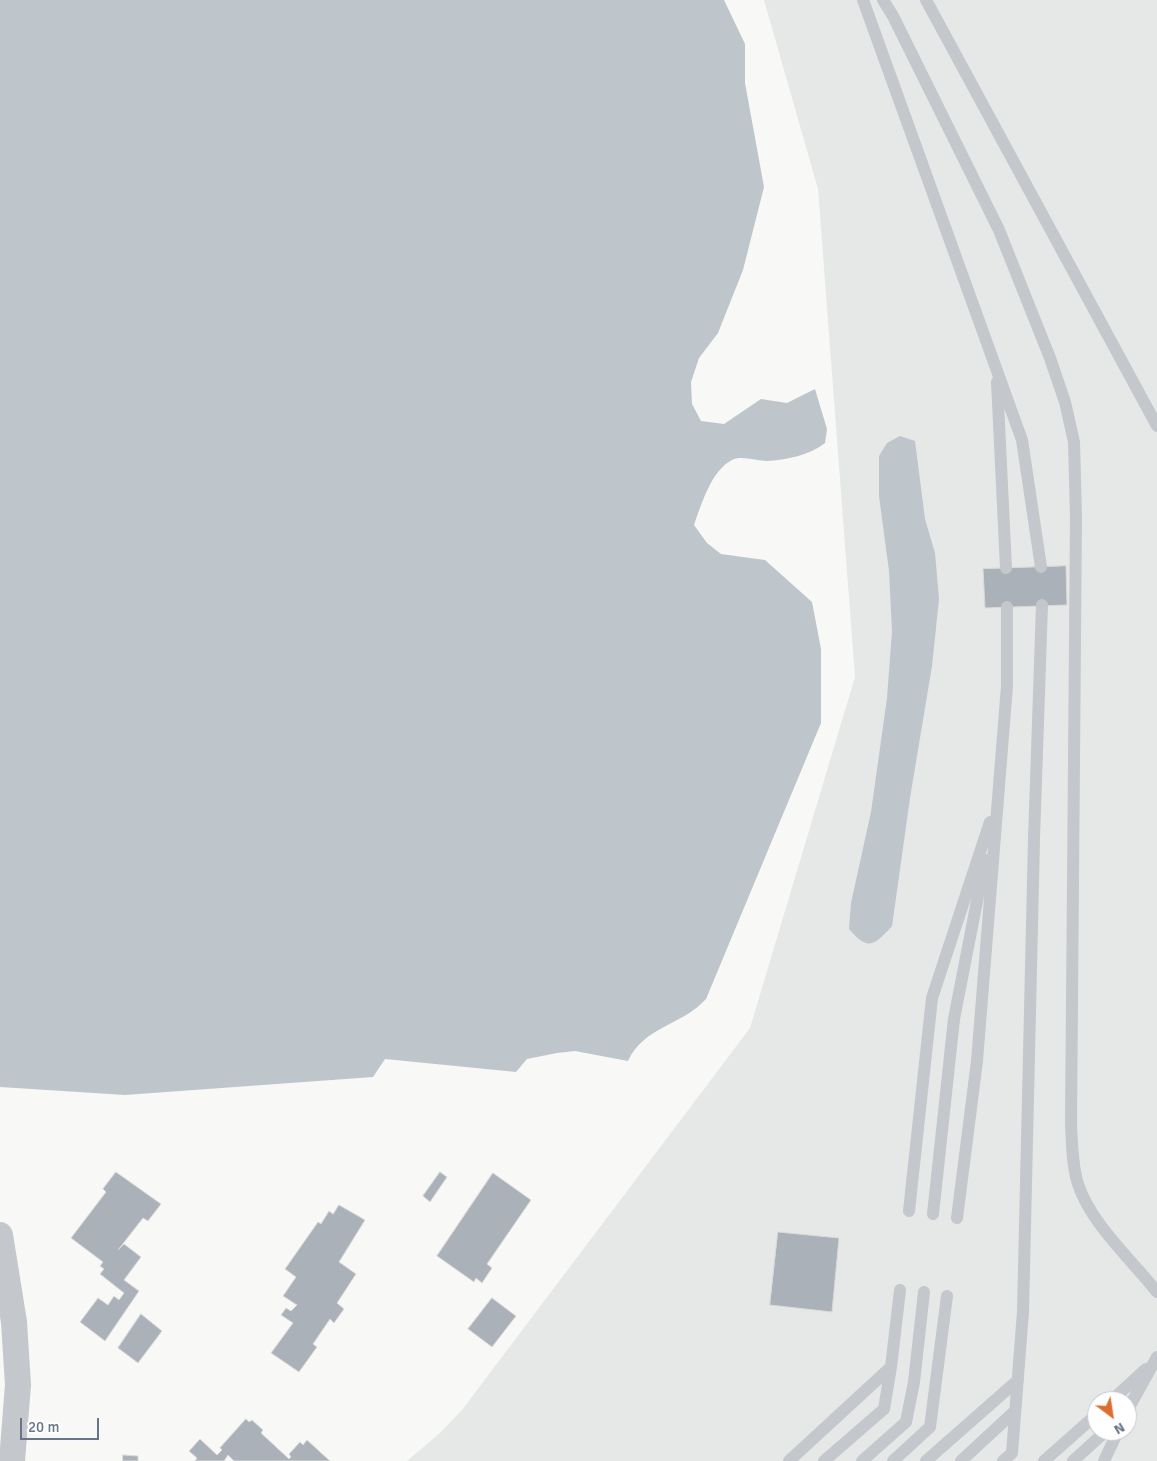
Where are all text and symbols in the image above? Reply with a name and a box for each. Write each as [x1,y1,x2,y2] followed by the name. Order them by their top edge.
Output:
[1087,1391,1137,1441] north arrow
[22,1408,101,1440] scale bar
[28,1418,59,1436] text: 20 m
[1111,1419,1128,1438] text: N

